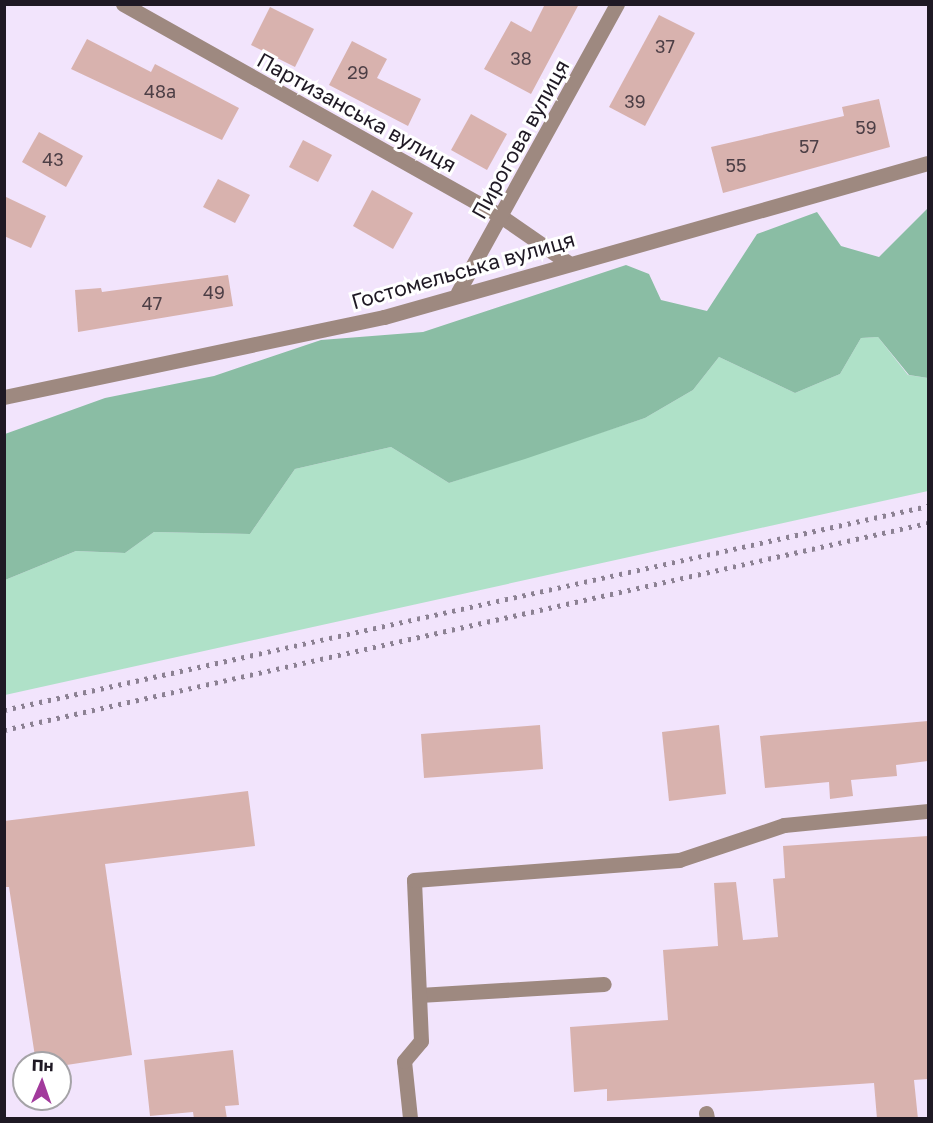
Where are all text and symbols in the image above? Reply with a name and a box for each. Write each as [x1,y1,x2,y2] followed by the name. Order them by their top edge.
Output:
[655,35,675,57] house number: 37
[253,47,461,177] street label: Партизанська вулиця
[510,47,532,69] house number: 38
[466,55,574,223] street label: Пирогова вулиця
[347,61,369,83] house number: 29
[144,80,176,102] house number: 48а
[624,90,646,112] house number: 39
[855,116,877,138] house number: 59
[799,135,819,157] house number: 57
[42,148,64,170] house number: 43
[726,154,746,176] house number: 55
[348,226,578,314] street label: Гостомельська вулиця
[203,281,225,303] house number: 49
[142,292,162,314] house number: 47
[12,1051,72,1111] north arrow
[31,1055,54,1075] text: Пн

